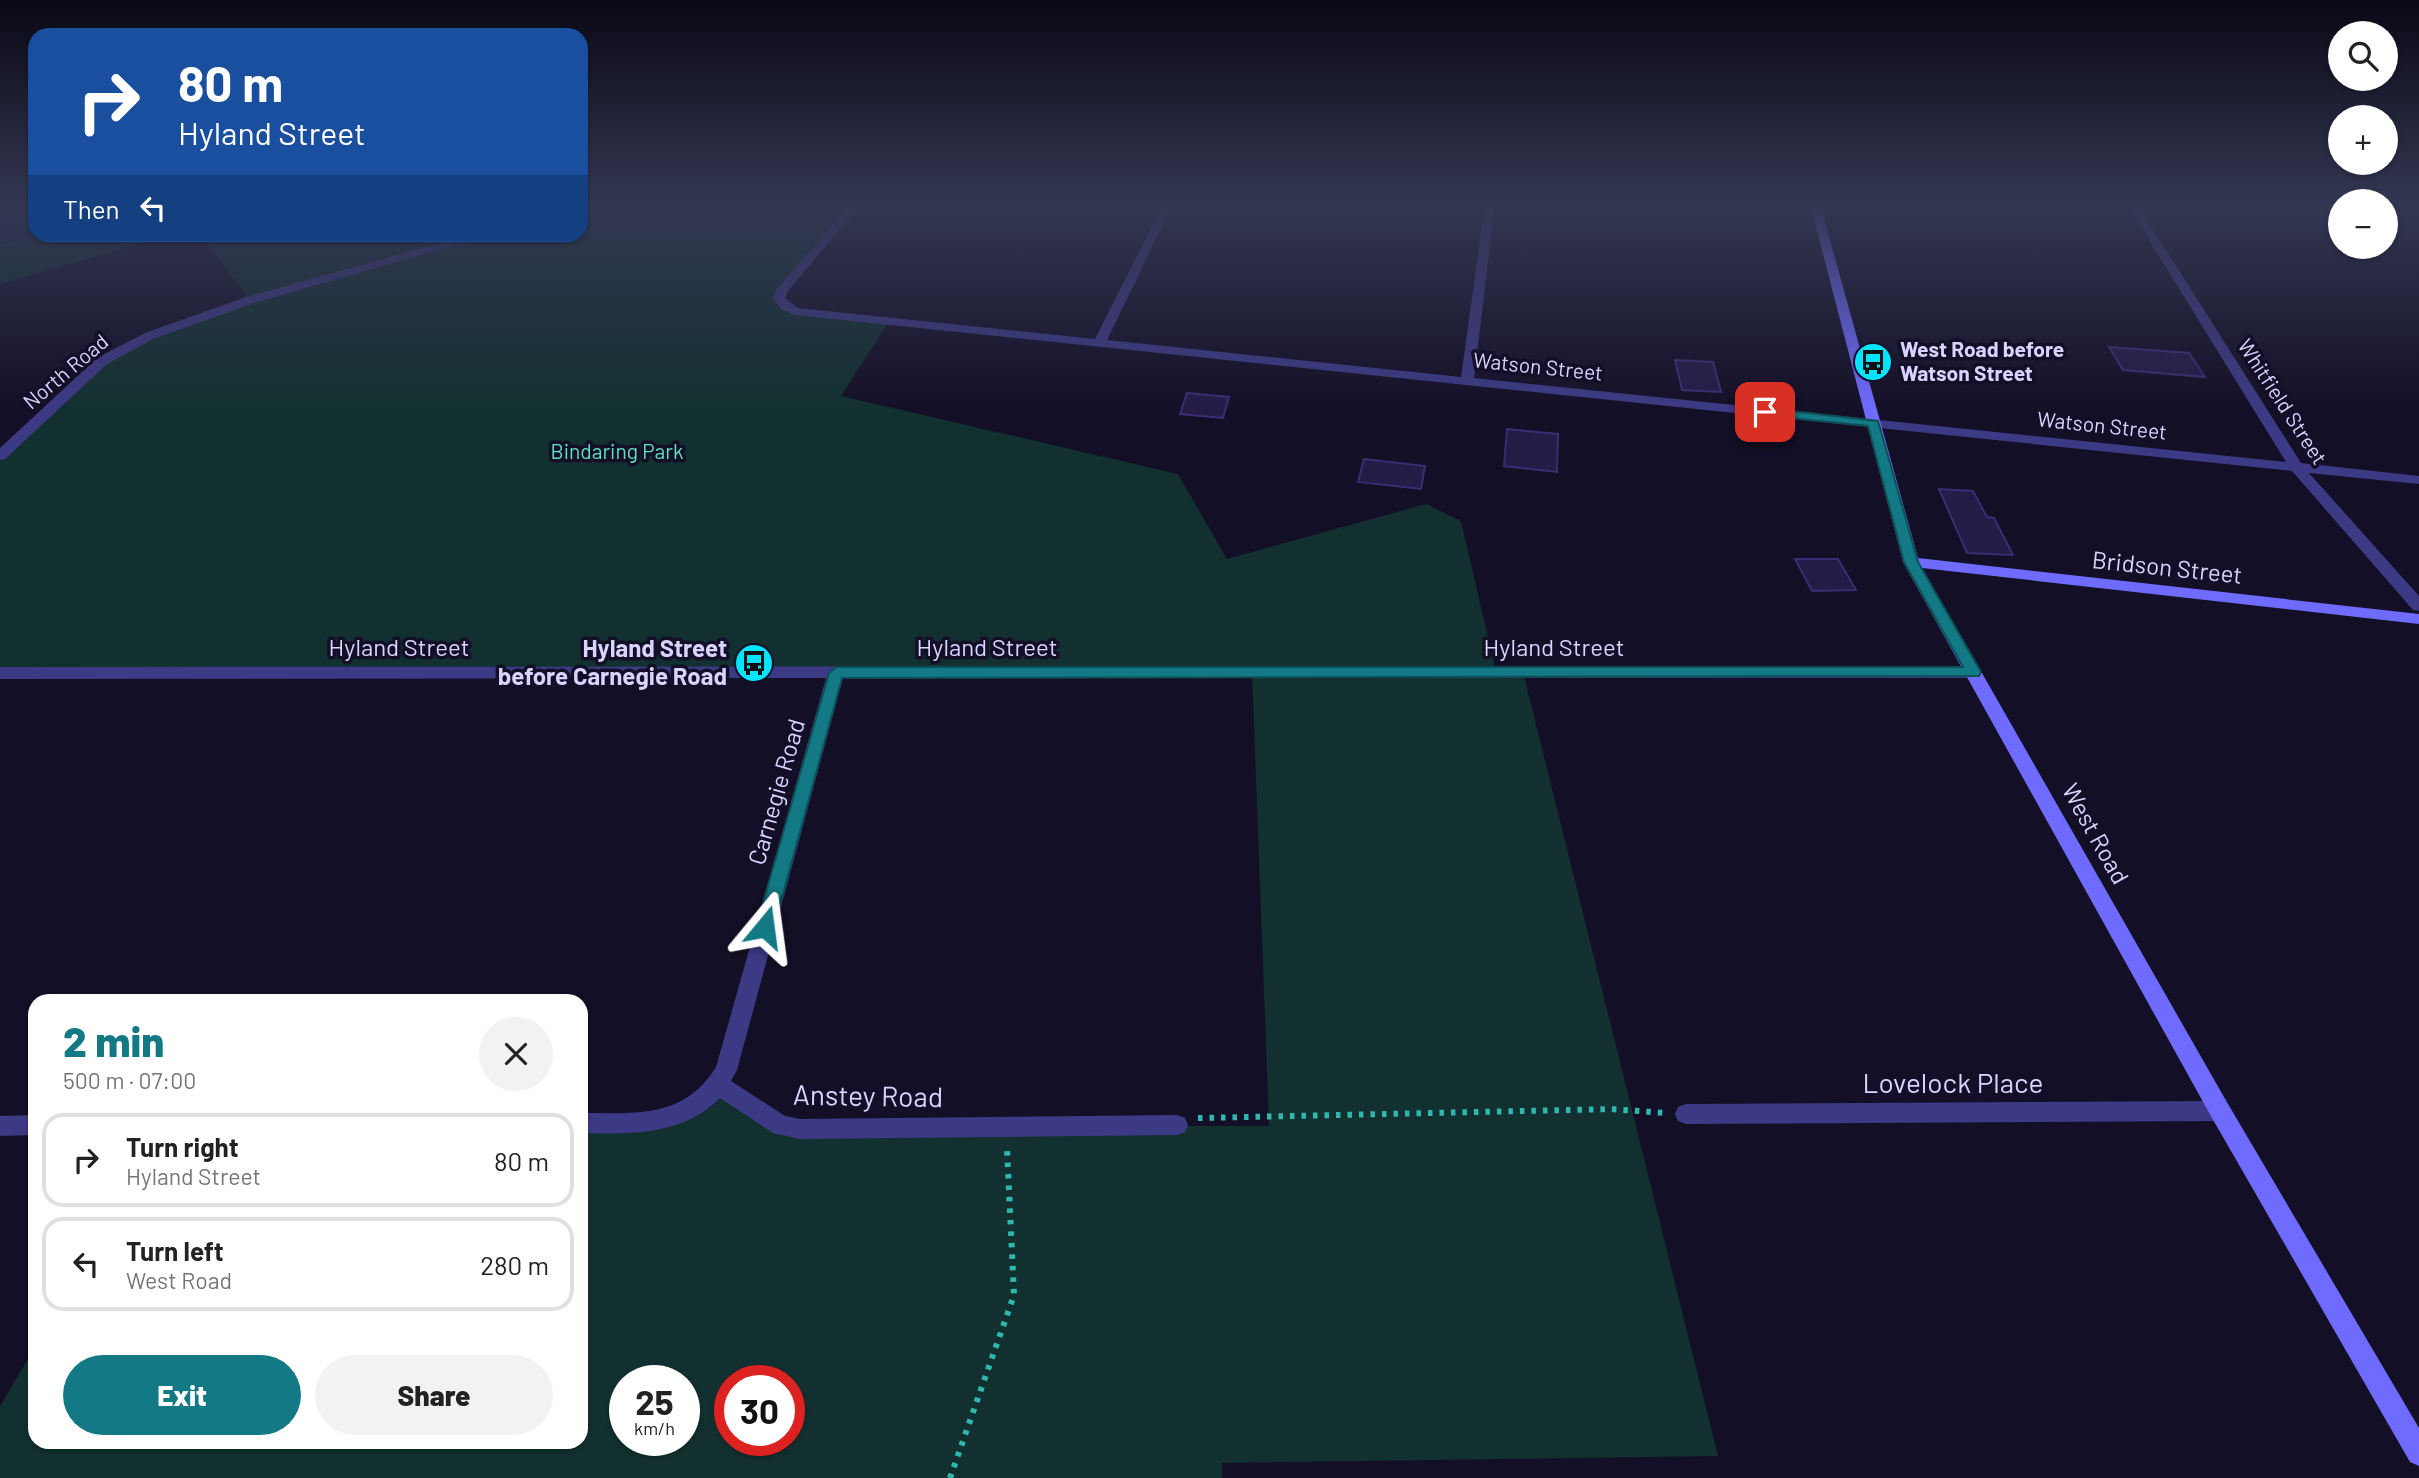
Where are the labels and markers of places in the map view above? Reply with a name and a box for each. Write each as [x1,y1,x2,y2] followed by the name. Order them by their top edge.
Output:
[1900,336,2064,385] place label: West Road before Watson Street
[1852,341,1894,383] bus stop icon: West Road before Watson Street
[1735,382,1795,442] pin
[498,633,727,690] place label: Hyland Street before Carnegie Road
[733,642,775,684] bus stop icon: Hyland Street before Carnegie Road

